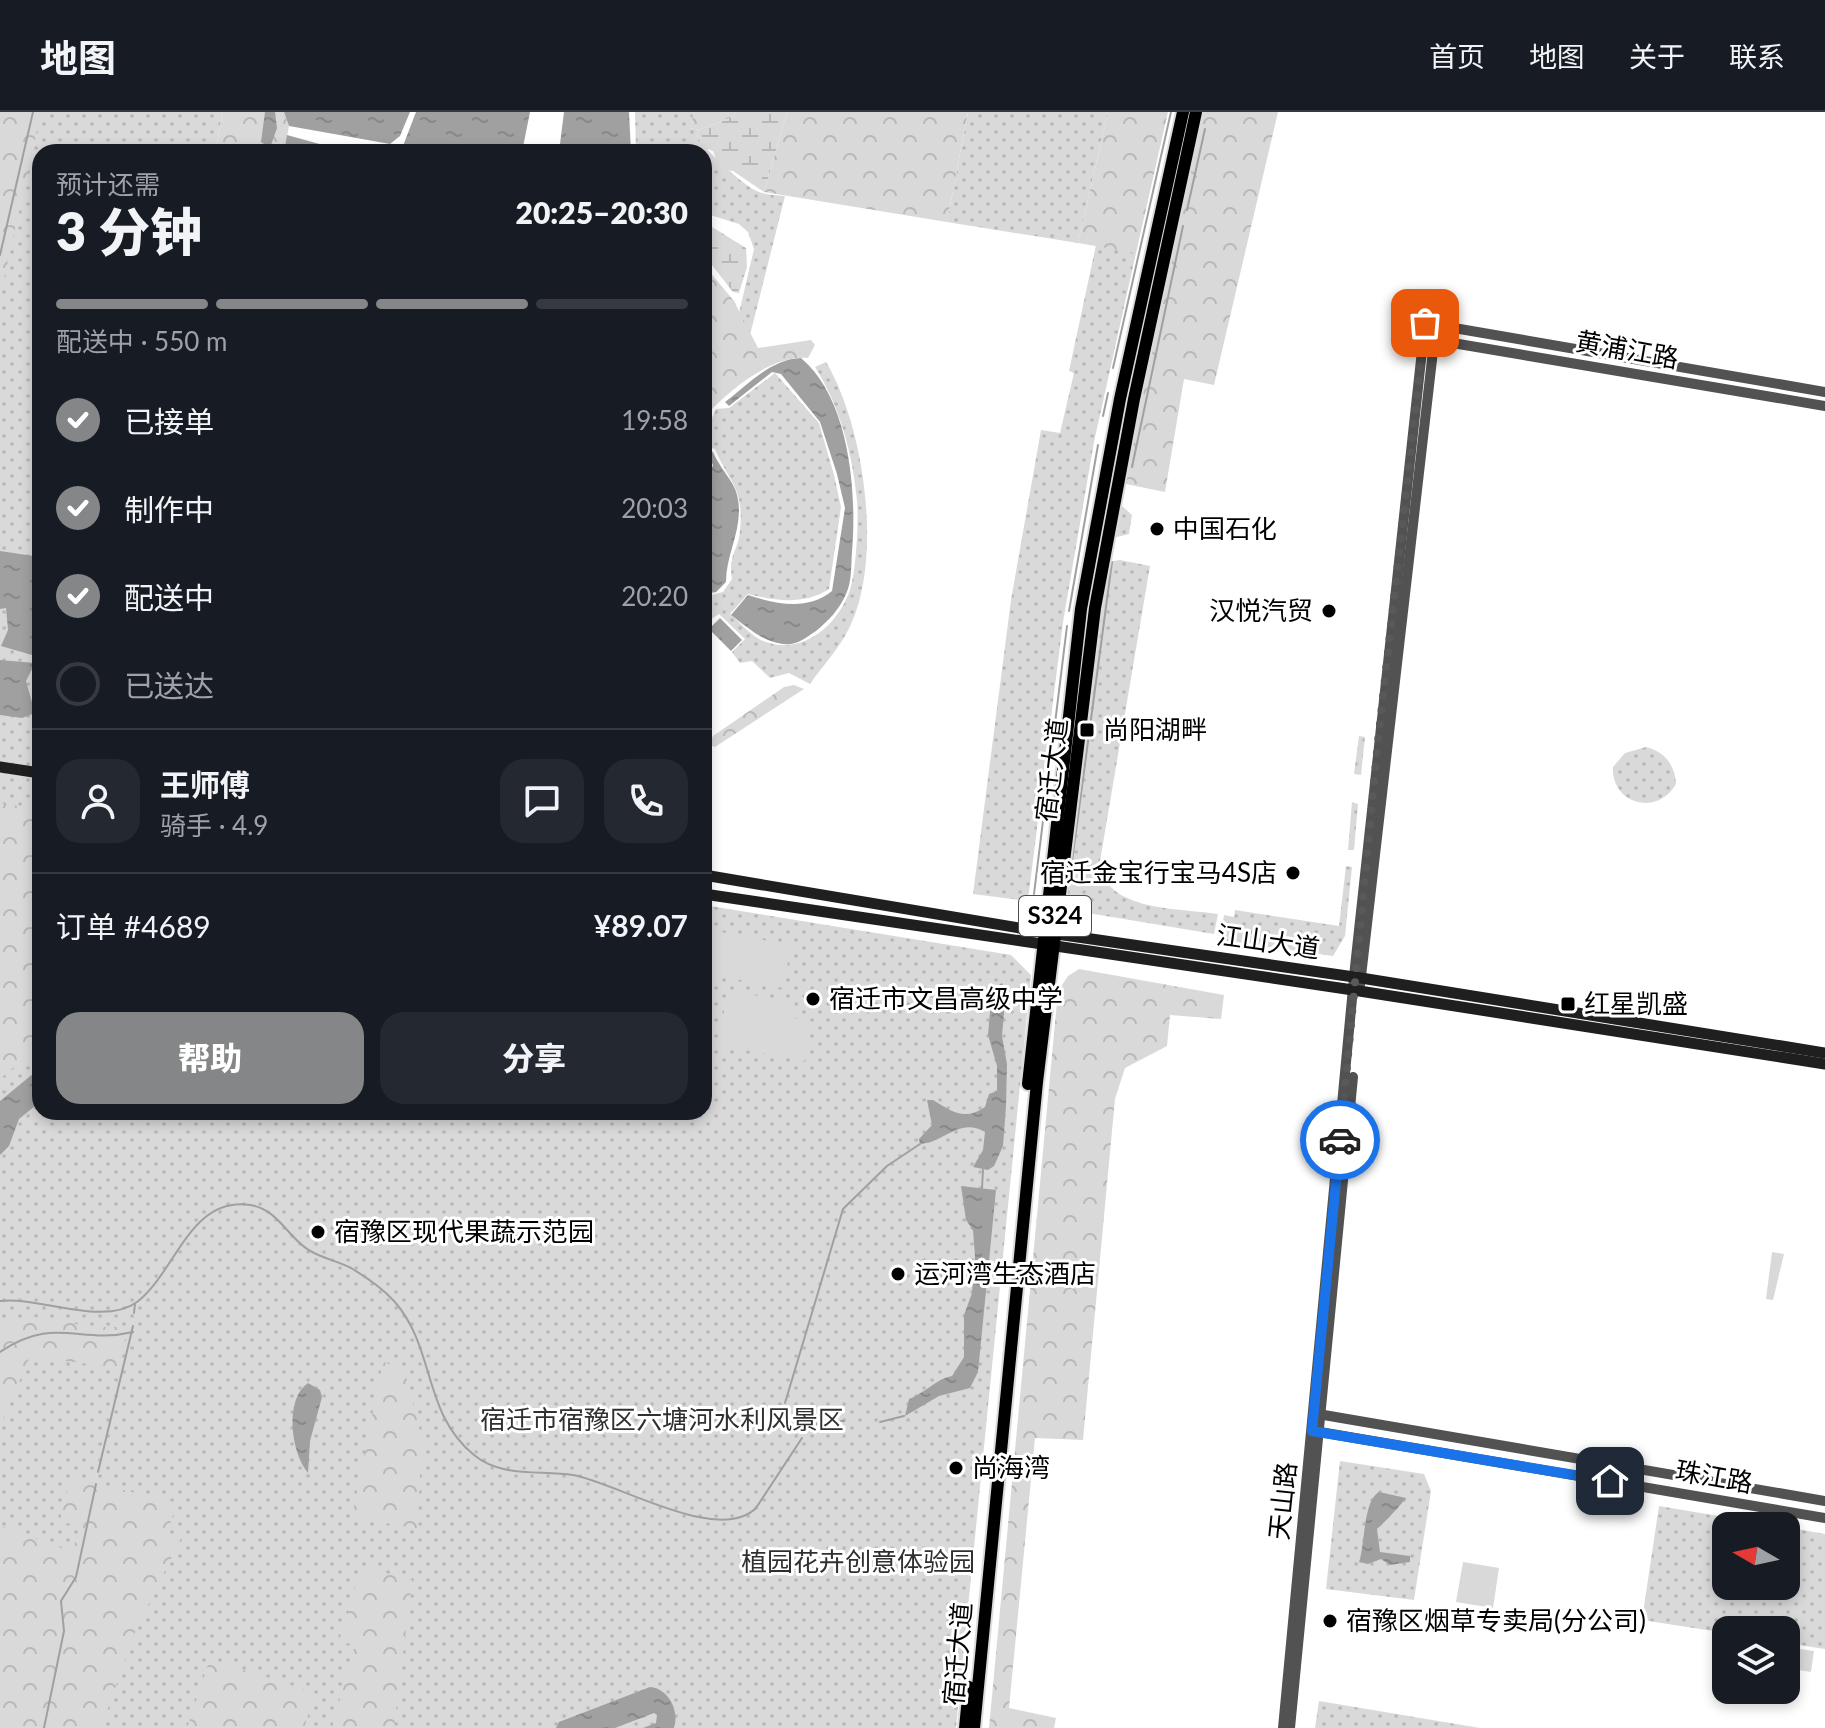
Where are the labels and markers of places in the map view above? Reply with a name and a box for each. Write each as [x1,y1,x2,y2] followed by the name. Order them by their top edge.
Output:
[1391,289,1459,357] pin
[1173,512,1277,544] place label: 中国石化
[1148,520,1166,538] marker: 中国石化
[1209,594,1313,626] place label: 汉悦汽贸
[1320,602,1338,620] marker: 汉悦汽贸
[1103,713,1207,745] place label: 尚阳湖畔
[1078,721,1096,739] marker: 尚阳湖畔
[1040,856,1277,888] place label: 宿迁金宝行宝马4S店
[1284,864,1302,882] marker: 宿迁金宝行宝马4S店
[829,982,1063,1014] place label: 宿迁市文昌高级中学
[1584,987,1688,1019] place label: 红星凯盛
[804,990,822,1008] marker: 宿迁市文昌高级中学
[1559,995,1577,1013] marker: 红星凯盛
[334,1215,594,1247] place label: 宿豫区现代果蔬示范园
[309,1223,327,1241] marker: 宿豫区现代果蔬示范园
[914,1257,1096,1289] place label: 运河湾生态酒店
[889,1265,907,1283] marker: 运河湾生态酒店
[1576,1447,1644,1515] pin
[972,1451,1050,1483] place label: 尚海湾
[947,1459,965,1477] marker: 尚海湾
[1346,1604,1646,1636] place label: 宿豫区烟草专卖局(分公司)
[1321,1612,1339,1630] marker: 宿豫区烟草专卖局(分公司)

